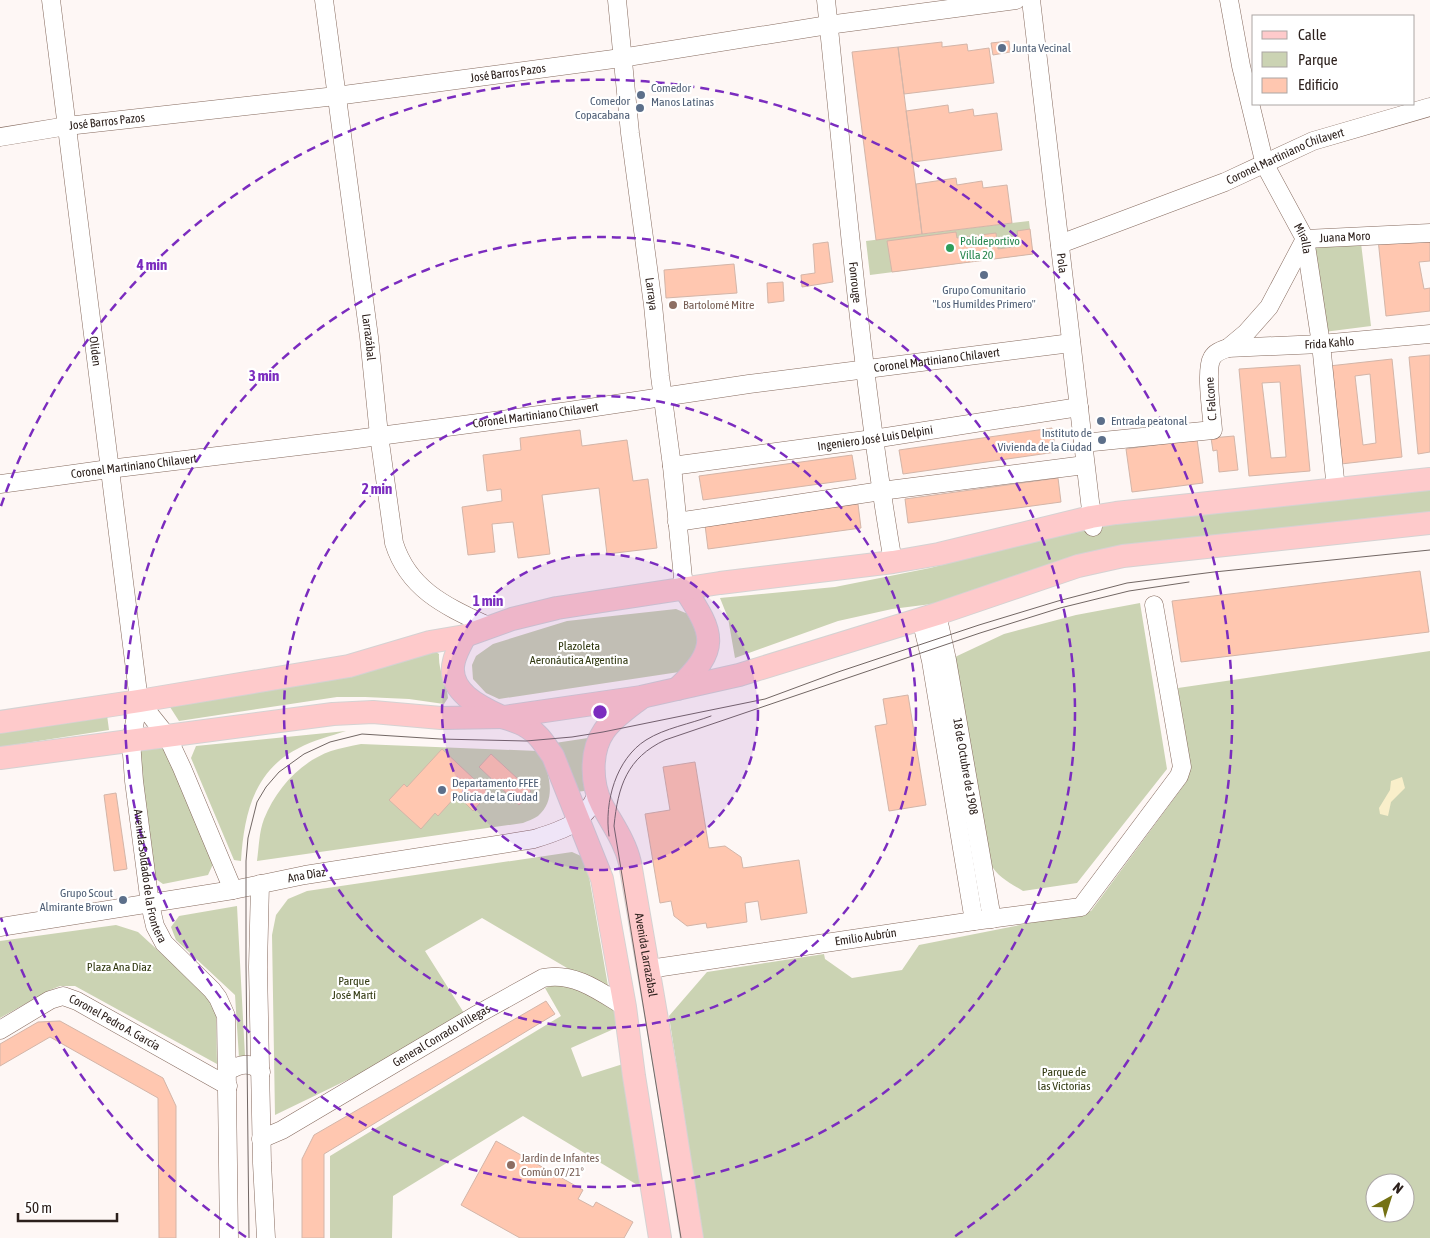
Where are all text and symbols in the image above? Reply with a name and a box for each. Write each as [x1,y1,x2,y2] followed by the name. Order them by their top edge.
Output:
[1252,15,1415,105] legend
[1298,26,1327,43] text: Calle
[1012,41,1072,55] place label: Junta Vecinal
[996,42,1008,54] marker: Junta Vecinal
[1298,51,1338,68] text: Parque
[469,61,547,85] street label: José Barros Pazos
[1298,76,1339,93] text: Edificio
[651,81,714,109] place label: Comedor Manos Latinas
[635,89,647,101] marker: Comedor Manos Latinas
[575,94,630,122] place label: Comedor Copacabana
[634,102,646,114] marker: Comedor Copacabana
[68,110,145,133] street label: José Barros Pazos
[1224,125,1346,187] street label: Coronel Martiniano Chilavert
[1291,221,1314,255] street label: Miralla
[1319,229,1371,245] street label: Juana Moro
[960,234,1020,262] place label: Polideportivo Villa 20
[944,242,956,254] marker: Polideportivo Villa 20
[1054,252,1070,274] street label: Pola
[136,256,167,273] text: 4 min
[846,261,864,304] street label: Fonrouge
[978,269,990,281] marker: Grupo Comunitario "Los Humildes Primero"
[642,277,660,311] street label: Larraya
[932,283,1036,311] place label: Grupo Comunitario "Los Humildes Primero"
[683,298,754,312] place label: Bartolomé Mitre
[667,299,679,311] marker: Bartolomé Mitre
[359,313,378,362] street label: Larrazábal
[1304,334,1355,352] street label: Frida Kahlo
[86,336,104,367] street label: Oliden
[873,345,1001,375] street label: Coronel Martiniano Chilavert
[249,367,279,384] text: 3 min
[1202,377,1220,421] street label: C. Falcone
[472,400,600,431] street label: Coronel Martiniano Chilavert
[1111,414,1188,428] place label: Entrada peatonal
[1095,415,1107,427] marker: Entrada peatonal
[816,423,934,453] street label: Ingeniero José Luis Delpini
[997,426,1092,454] place label: Instituto de Vivienda de la Ciudad
[1096,434,1108,446] marker: Instituto de Vivienda de la Ciudad
[70,451,198,481] street label: Coronel Martiniano Chilavert
[362,480,392,497] text: 2 min
[473,592,503,609] text: 1 min
[530,639,628,667] park label: Plazoleta Aeronáutica Argentina
[591,703,609,721] centre of rings
[950,717,981,816] street label: 18 de Octubre de 1908
[452,776,538,804] place label: Departamento FFEE Policía de la Ciudad
[436,784,448,796] marker: Departamento FFEE Policía de la Ciudad
[131,808,170,945] street label: Avenida Soldado de la Frontera
[286,865,327,885] street label: Ana Díaz
[40,886,114,914] place label: Grupo Scout Almirante Brown
[117,894,129,906] marker: Grupo Scout Almirante Brown
[632,912,660,999] street label: Avenida Larrazábal
[834,926,898,948] street label: Emilio Aubrún
[87,960,152,974] park label: Plaza Ana Díaz
[332,974,376,1002] park label: Parque José Martí
[67,992,163,1053] street label: Coronel Pedro A. García
[390,1002,493,1070] street label: General Conrado Villegas
[1038,1065,1090,1093] park label: Parque de las Victorias
[521,1151,599,1179] place label: Jardín de Infantes Común 07/21°
[505,1159,517,1171] marker: Jardín de Infantes Común 07/21°
[1365,1173,1415,1223] north arrow
[1390,1179,1406,1197] text: N
[18,1190,116,1222] scale bar
[25,1199,52,1216] text: 50 m

